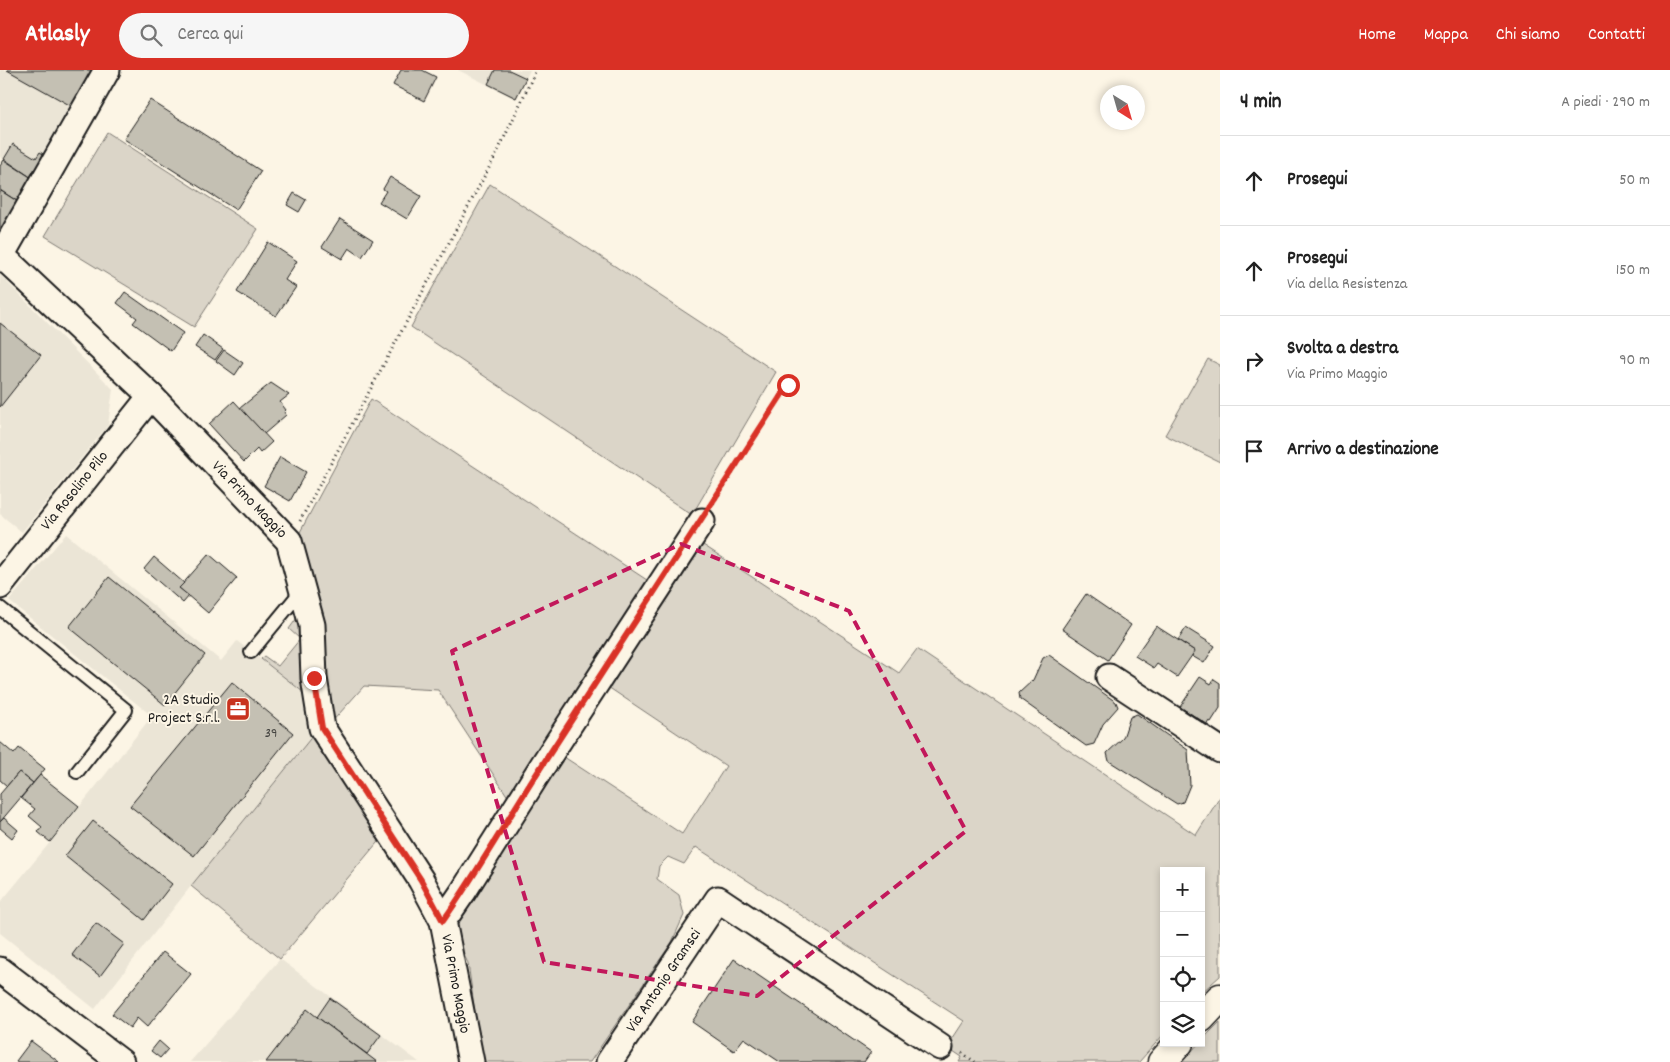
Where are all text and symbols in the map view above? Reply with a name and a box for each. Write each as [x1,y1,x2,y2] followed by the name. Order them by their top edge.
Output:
[119,13,469,58] search box
[25,18,89,52] text: Atlasly
[137,21,165,49] icon: search
[177,22,243,49] text: Cerca qui
[1358,23,1396,48] text: Home
[1424,23,1468,48] text: Mappa
[1496,23,1560,48] text: Chi siamo
[1588,23,1645,48] text: Contatti
[1100,85,1145,130] north arrow
[1240,88,1282,118] text: 4 min
[1561,91,1650,114] text: A piedi · 290 m
[1240,167,1268,195] icon: ahead
[1287,167,1347,194] text: Prosegui
[1619,169,1650,192] text: 50 m
[1287,246,1347,273] text: Prosegui
[1240,257,1268,285] icon: ahead
[1616,259,1650,282] text: 150 m
[1287,273,1407,296] text: Via della Resistenza
[1287,336,1398,363] text: Svolta a destra
[1240,347,1268,375] icon: right
[1619,349,1650,372] text: 90 m
[1287,363,1388,386] text: Via Primo Maggio
[777,374,800,397] route start
[1240,437,1268,465] icon: arrive
[1287,437,1439,464] text: Arrivo a destinazione
[36,446,114,536] street label: Via Rosolino Pilo
[206,456,292,544] street label: Via Primo Maggio
[303,667,326,690] route end
[148,689,220,730] place label: 2A Studio Project S.r.l.
[225,696,251,722] office icon: 2A Studio Project S.r.l.
[265,724,277,744] house number: 39
[1160,867,1205,1047] map controls
[1160,867,1205,912] button: +
[1160,912,1205,957] button: −
[621,924,707,1037] street label: Via Antonio Gramsci
[434,932,476,1036] street label: Via Primo Maggio
[1160,957,1205,1002] button: locate
[1160,1002,1205,1047] button: layers

